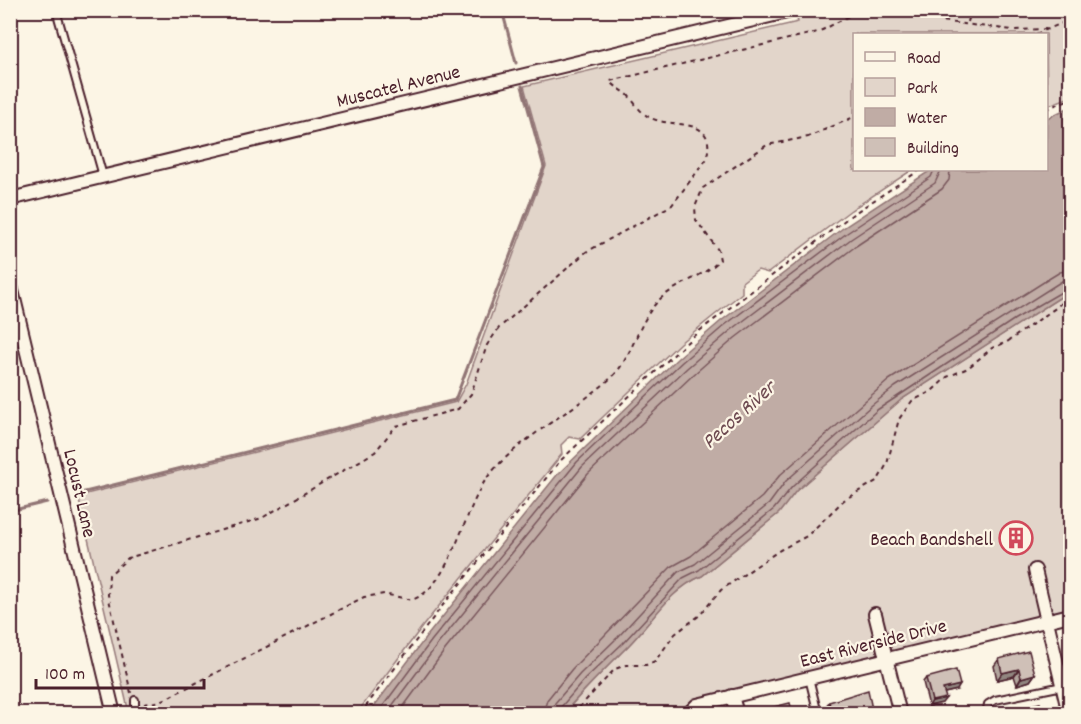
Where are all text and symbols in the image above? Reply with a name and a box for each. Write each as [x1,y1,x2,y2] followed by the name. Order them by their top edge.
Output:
[853,33,1048,171] legend
[907,47,941,72] text: Road
[334,59,464,117] street label: Muscatel Avenue
[907,77,938,102] text: Park
[907,107,947,132] text: Water
[907,137,959,162] text: Building
[696,373,785,458] water label: Pecos River
[54,447,102,541] street label: Locust Lane
[998,520,1034,556] building icon: Beach Bandshell
[870,527,993,555] place label: Beach Bandshell
[797,613,950,677] street label: East Riverside Drive
[36,652,204,690] scale bar
[45,663,85,688] text: 100 m

